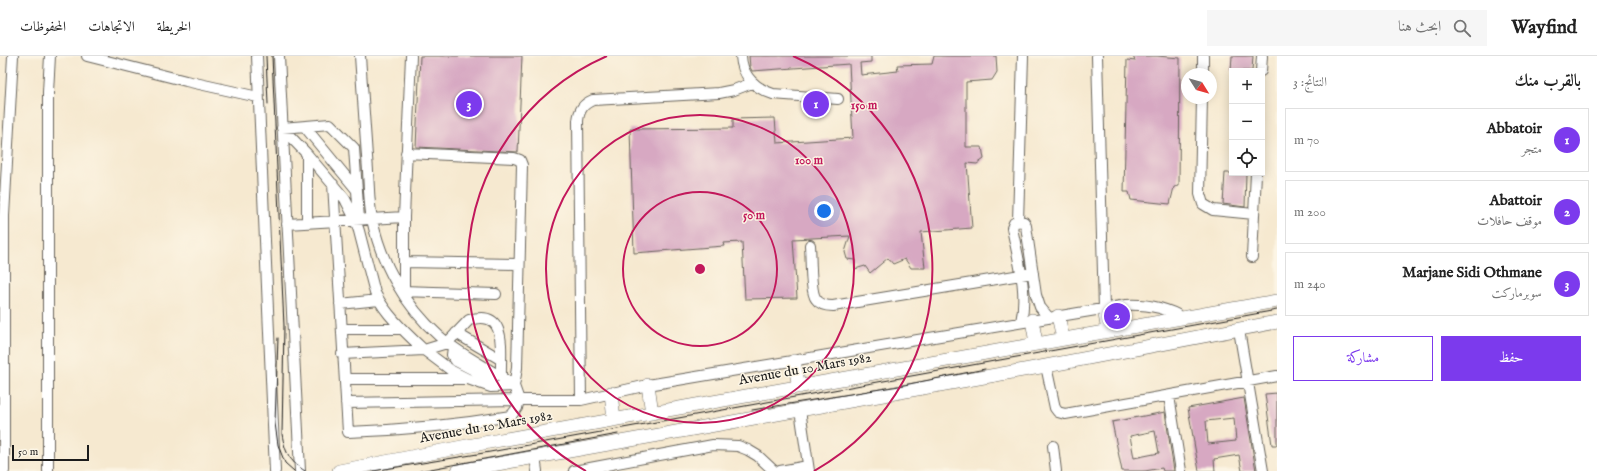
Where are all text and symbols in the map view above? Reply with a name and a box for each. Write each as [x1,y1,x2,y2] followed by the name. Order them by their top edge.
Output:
[1207,10,1487,46] search box
[1511,16,1577,40] text: Wayfind
[1398,17,1441,36] text: ابحث هنا
[1451,17,1473,39] icon: search
[20,18,66,36] text: المحفوظات
[88,18,135,36] text: الاتجاهات
[157,18,191,36] text: الخريطة
[1181,68,1217,104] north arrow
[1229,68,1265,176] map controls
[1229,68,1265,104] button: +
[1514,71,1581,92] text: بالقرب منك
[1293,74,1327,91] text: النتائج: 3
[456,89,482,119] pin: 3
[803,89,829,119] pin: 1
[851,98,878,113] text: 150 m
[1229,104,1265,140] button: −
[1487,119,1542,138] text: Abbatoir
[1294,132,1319,149] text: 70 m
[1565,132,1569,149] text: 1
[1229,140,1265,176] button: locate
[1521,141,1542,158] text: متجر
[795,153,824,168] text: 100 m
[1490,191,1542,210] text: Abattoir
[814,201,834,221] your location
[1294,204,1326,221] text: 200 m
[1564,204,1570,221] text: 2
[743,208,766,223] text: 50 m
[1477,213,1542,230] text: موقف حافلات
[693,262,707,276] centre of rings
[1402,263,1542,282] text: Marjane Sidi Othmane
[1294,276,1326,293] text: 240 m
[1565,276,1569,293] text: 3
[1492,285,1542,302] text: سوبرماركت
[1104,301,1130,331] pin: 2
[1293,336,1433,381] button: مشاركة
[1441,336,1581,381] button: حفظ
[736,348,873,390] street label: Avenue du 10 Mars 1982
[417,406,554,448] street label: Avenue du 10 Mars 1982
[12,443,89,462] scale bar
[18,445,38,459] text: 50 m

